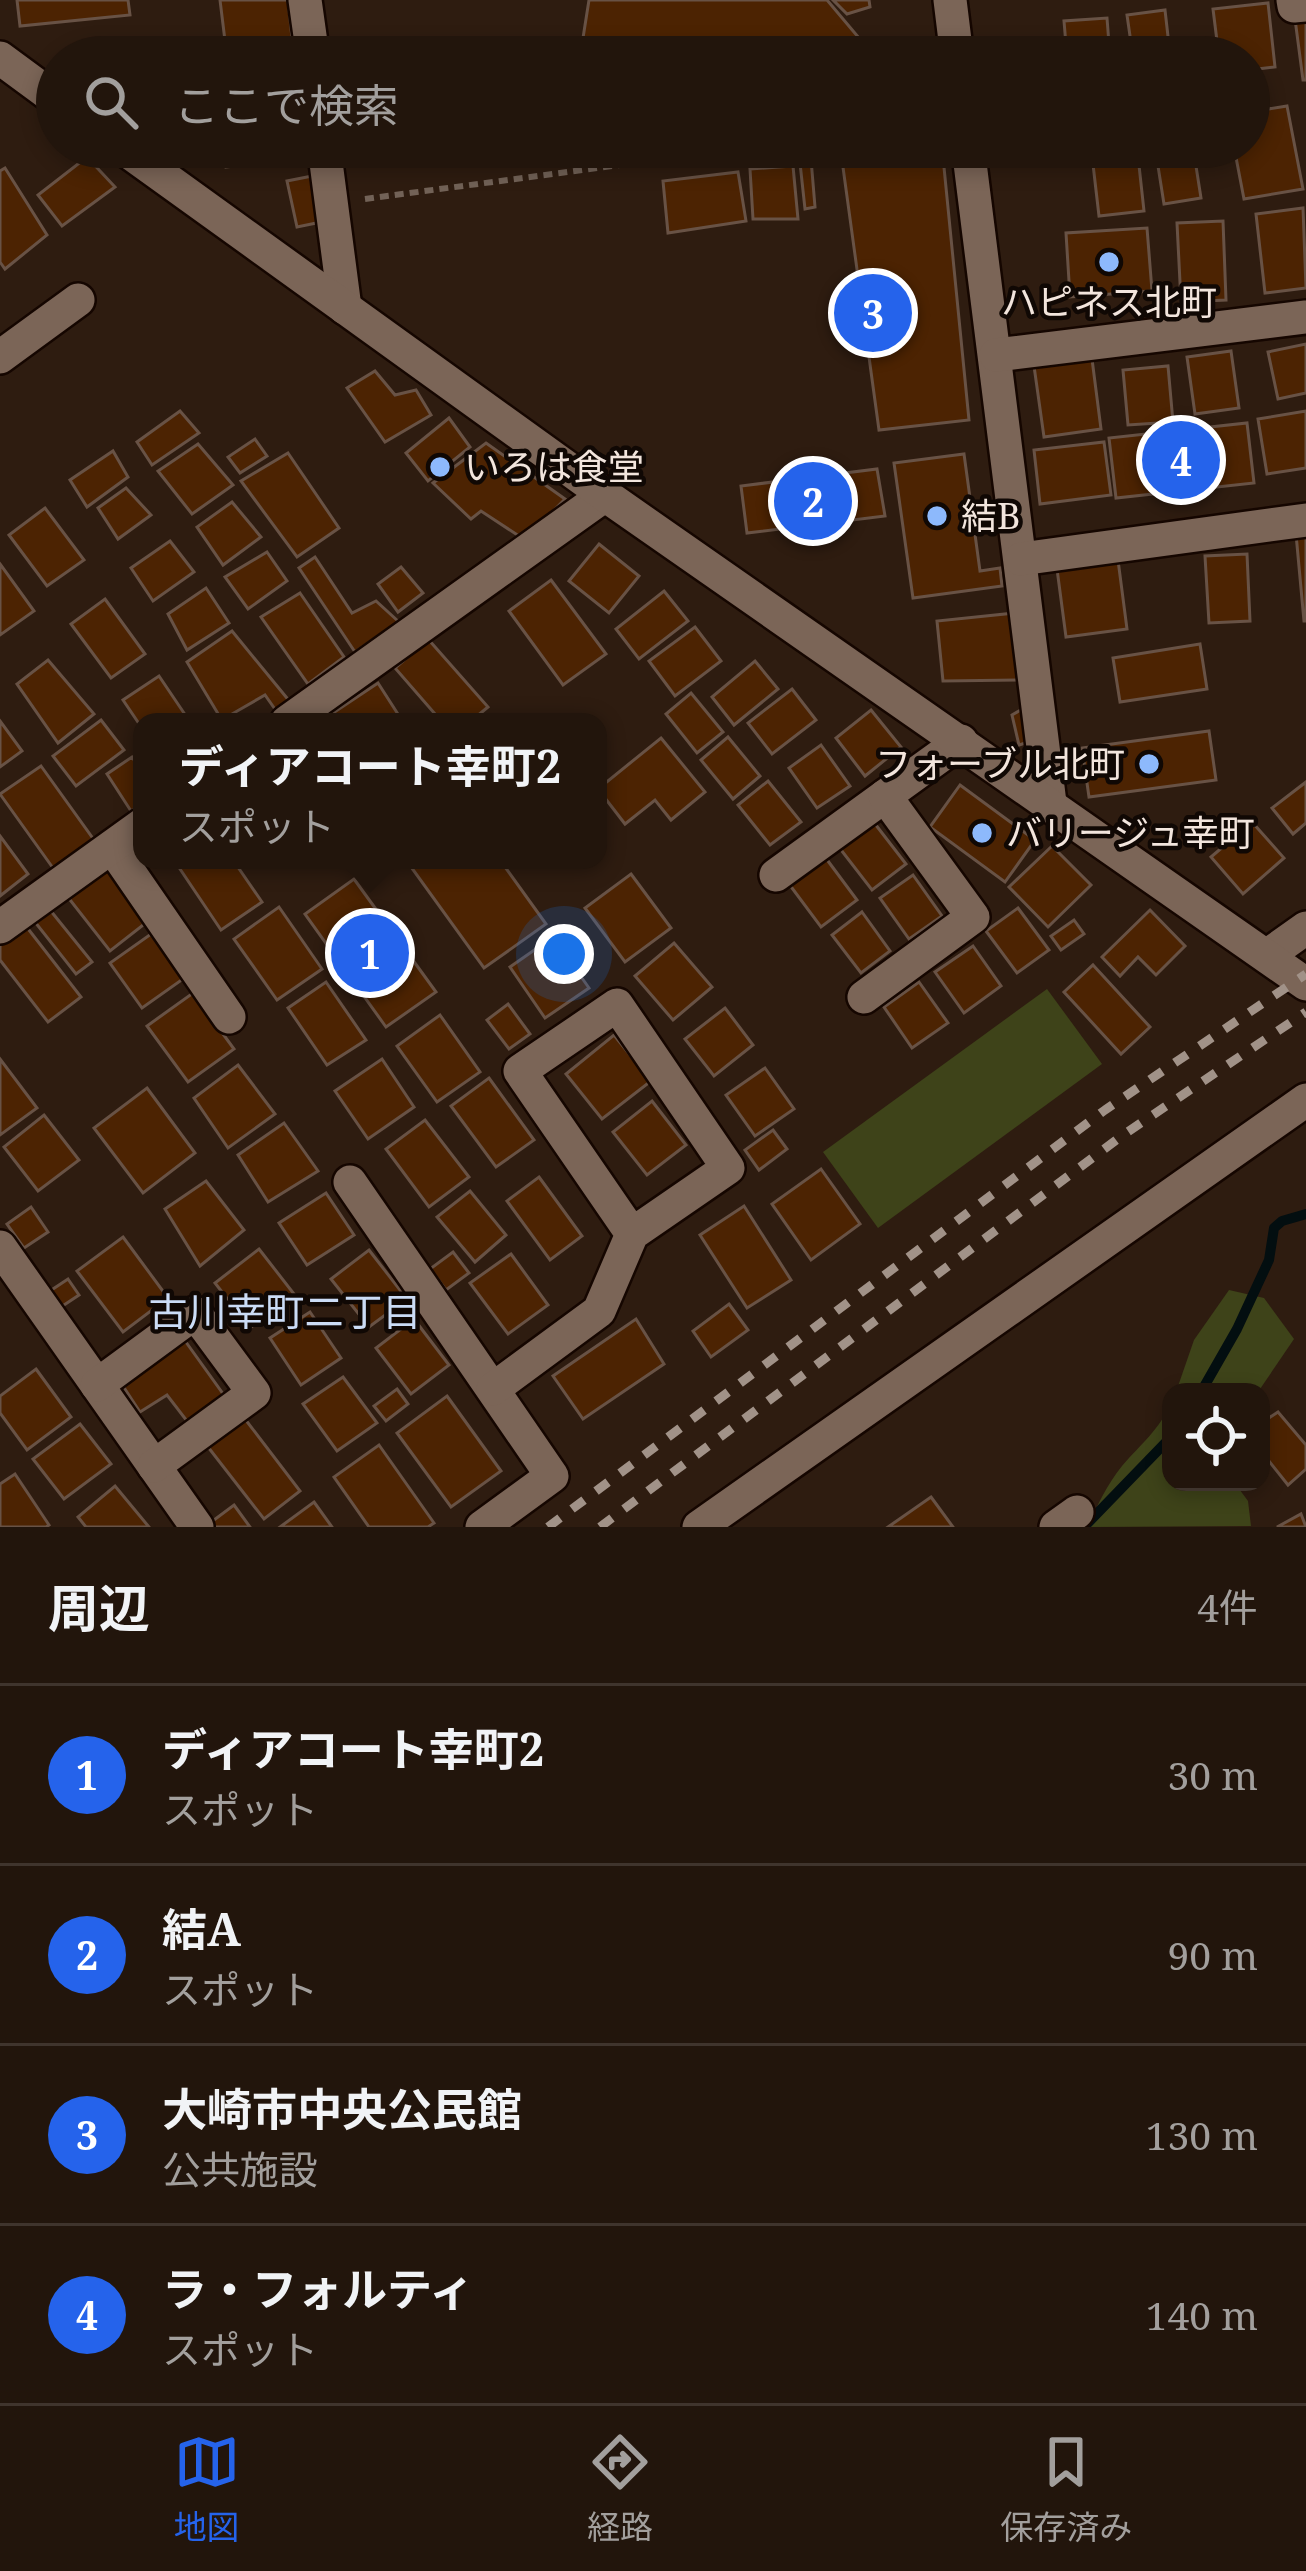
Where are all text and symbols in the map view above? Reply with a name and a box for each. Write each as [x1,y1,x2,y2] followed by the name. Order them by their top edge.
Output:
[36,36,1270,168] search box
[78,69,144,135] icon: search
[174,74,399,135] text: ここで検索
[1096,249,1122,275] marker: ハピネス北町
[834,268,912,358] pin: 3
[1001,277,1217,326] place label: ハピネス北町
[1142,415,1220,505] pin: 4
[464,442,644,491] place label: いろは食堂
[427,454,453,480] marker: いろは食堂
[774,456,852,546] pin: 2
[961,491,1021,540] place label: 結B
[924,503,950,529] marker: 結B
[133,713,607,869] popup
[179,735,561,796] text: ディアコート幸町2
[875,739,1125,788] place label: フォーブル北町
[1136,751,1162,777] marker: フォーブル北町
[179,799,335,852] text: スポット
[1006,808,1255,857] place label: バリージュ幸町
[969,820,995,846] marker: バリージュ幸町
[331,908,409,998] pin: 1
[534,924,594,984] your location
[148,1284,422,1337] district label: 古川幸町二丁目
[1162,1383,1270,1491] map controls
[1162,1383,1270,1491] button: locate
[48,1572,150,1642] text: 周辺
[1197,1580,1258,1633] text: 4件
[162,1718,544,1779] text: ディアコート幸町2
[76,1748,98,1801] text: 1
[1167,1748,1258,1801] text: 30 m
[162,1782,318,1835] text: スポット
[162,1898,241,1959] text: 結A
[76,1928,98,1981] text: 2
[1167,1928,1258,1981] text: 90 m
[162,1962,318,2015] text: スポット
[162,2078,522,2139] text: 大崎市中央公民館
[76,2108,98,2161] text: 3
[1146,2108,1258,2161] text: 130 m
[162,2142,318,2195] text: 公共施設
[162,2258,474,2319] text: ラ・フォルティ
[76,2288,98,2341] text: 4
[1146,2288,1258,2341] text: 140 m
[162,2322,318,2375] text: スポット
[174,2429,240,2549] tab: 地図
[587,2429,653,2549] tab: 経路
[1000,2429,1132,2549] tab: 保存済み

